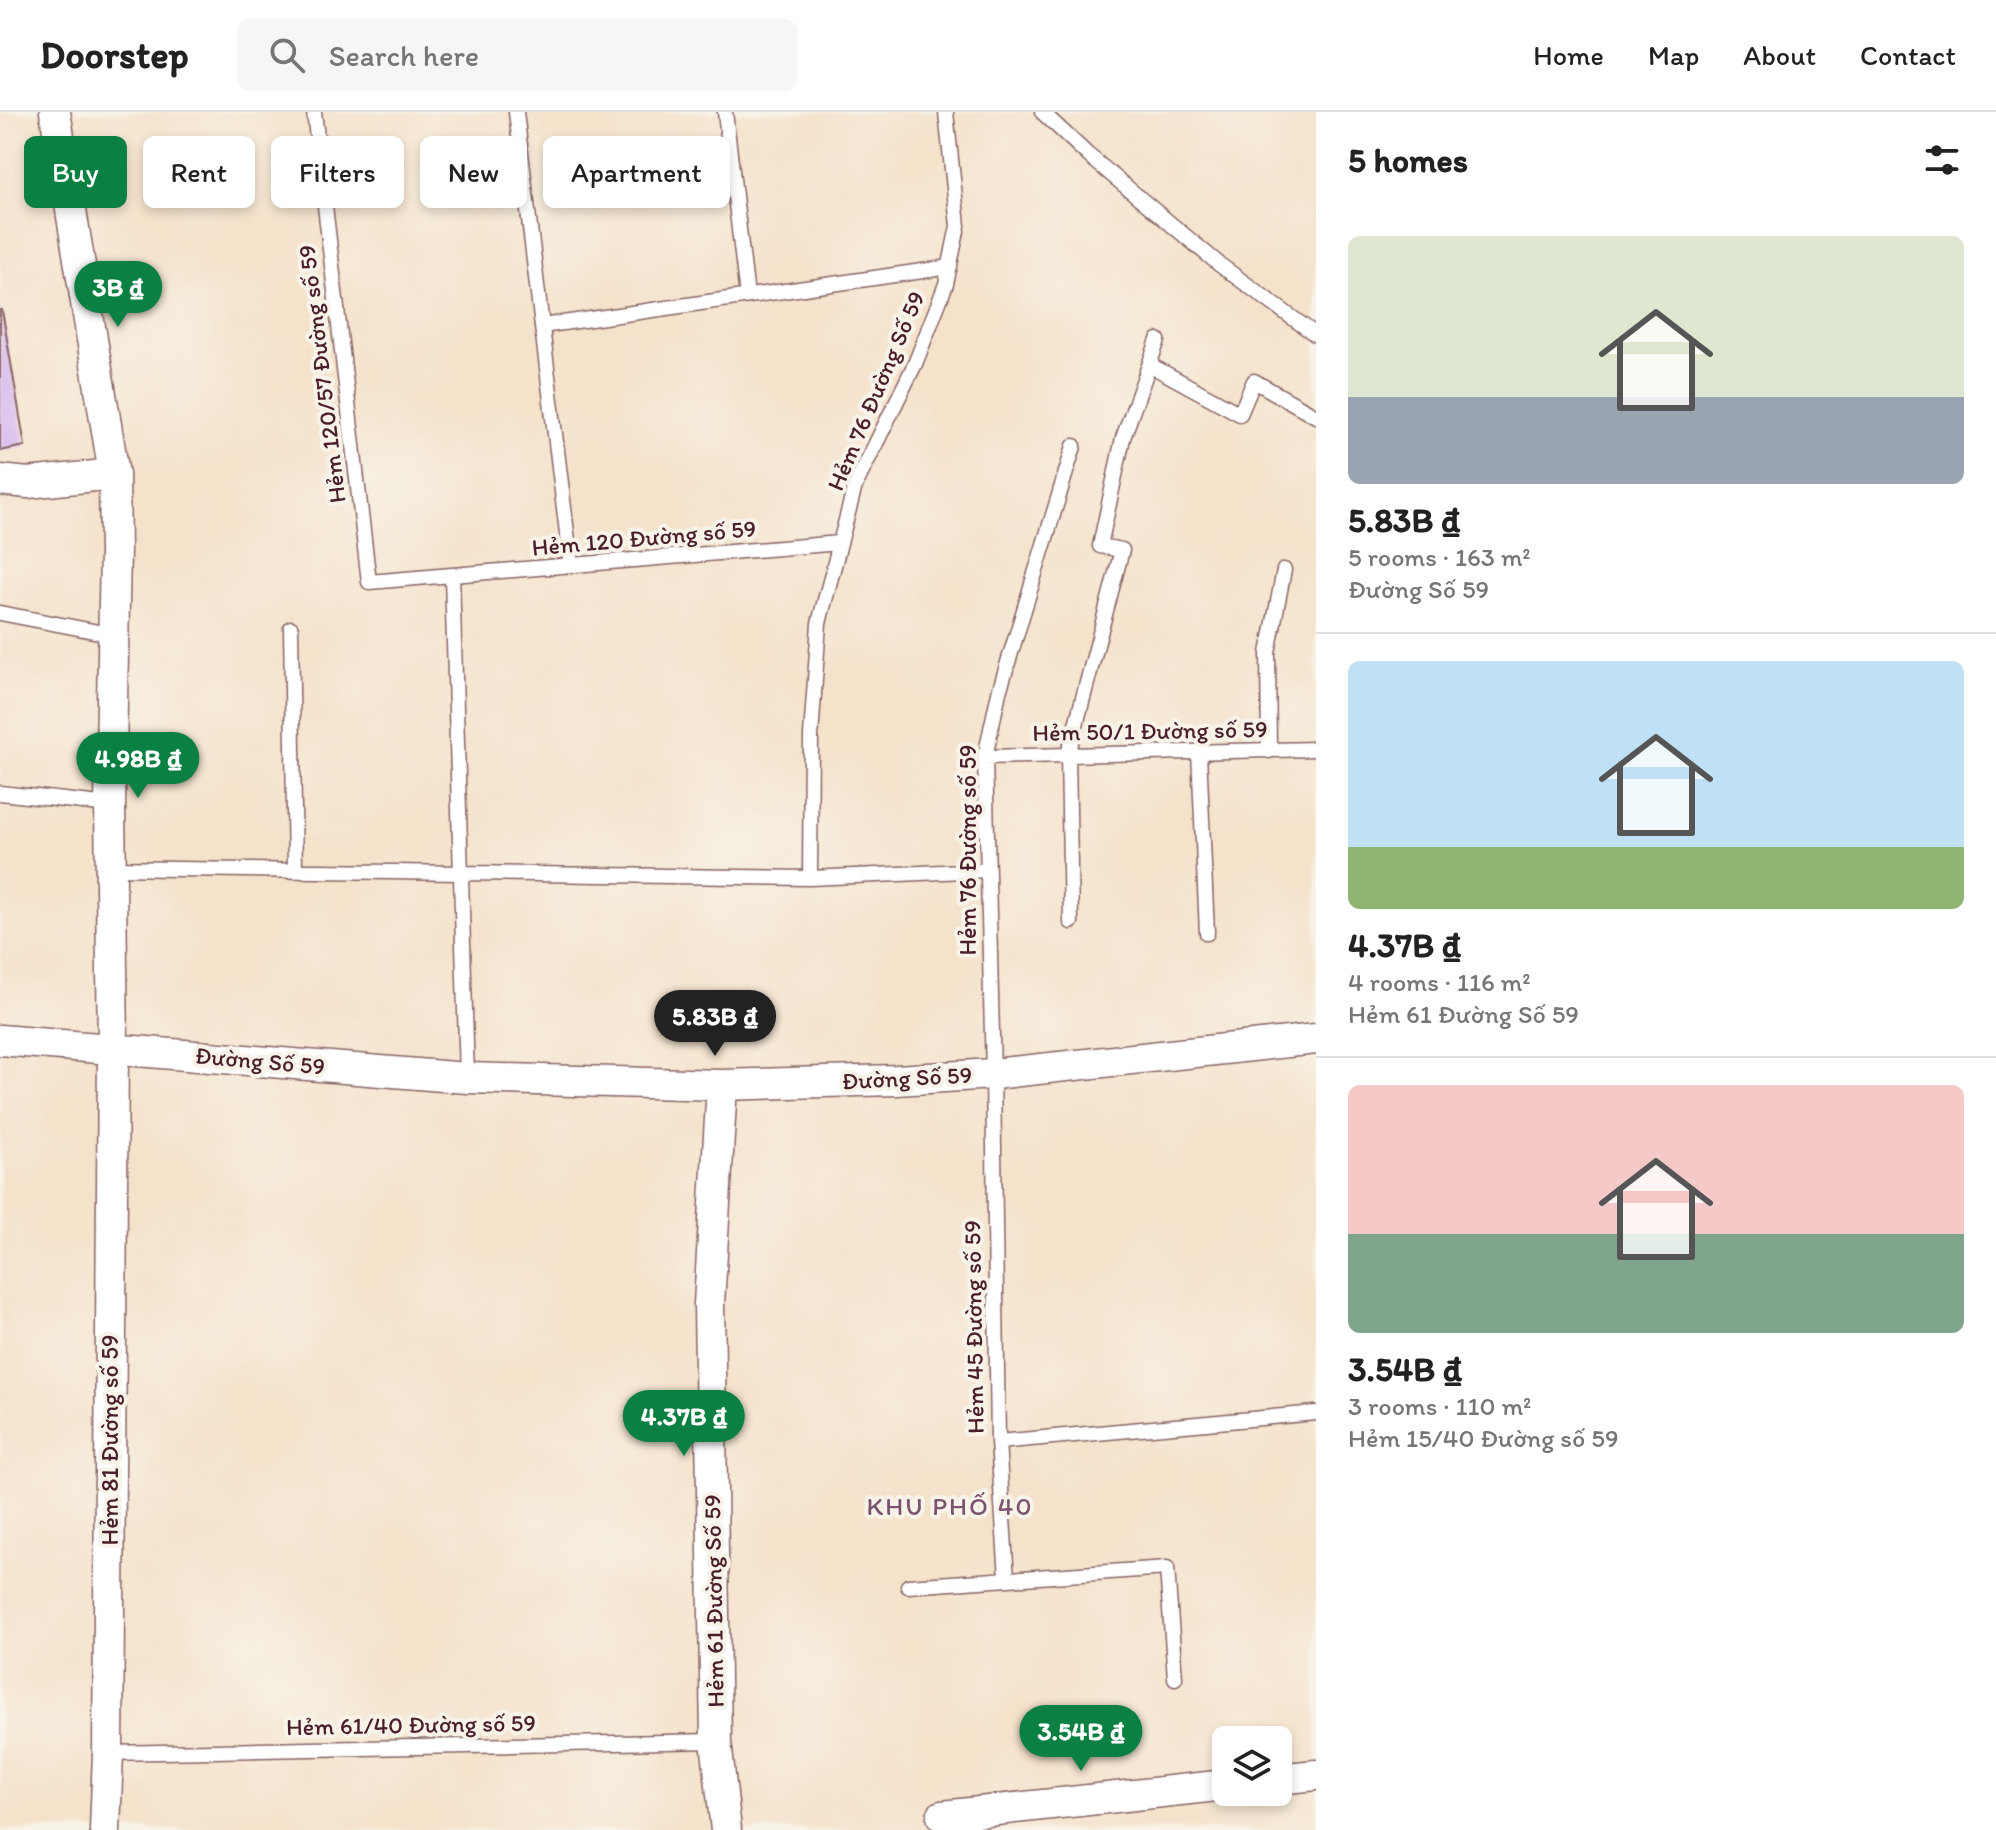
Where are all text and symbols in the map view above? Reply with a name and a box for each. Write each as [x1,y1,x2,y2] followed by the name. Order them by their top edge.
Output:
[237,19,797,91] search box
[40,32,189,78] text: Doorstep
[265,33,309,77] icon: search
[329,37,479,74] text: Search here
[1533,38,1604,72] text: Home
[1648,38,1699,72] text: Map
[1743,38,1816,72] text: About
[1860,38,1956,72] text: Contact
[24,136,127,208] chip: Buy
[143,136,255,208] chip: Rent
[271,136,404,208] chip: Filters
[420,136,527,208] chip: New
[543,136,730,208] chip: Apartment
[1920,138,1964,182] icon: filters
[1348,140,1468,181] text: 5 homes
[291,243,352,505] street label: Hẻm 120/57 Đường số 59
[71,261,165,329] pin: 3B ₫
[92,271,144,303] text: 3B ₫
[820,287,931,495] street label: Hẻm 76 Đường Số 59
[1584,288,1728,432] icon: home
[1348,500,1460,541] text: 5.83B ₫
[531,513,757,562] street label: Hẻm 120 Đường số 59
[1348,541,1531,573] text: 5 rooms · 163 m²
[1348,573,1489,605] text: Đường Số 59
[1584,713,1728,857] icon: home
[1032,714,1268,747] street label: Hẻm 50/1 Đường số 59
[64,732,212,800] pin: 4.98B ₫
[94,742,182,774] text: 4.98B ₫
[953,744,982,956] street label: Hẻm 76 Đường số 59
[1348,925,1461,966] text: 4.37B ₫
[1348,966,1531,998] text: 4 rooms · 116 m²
[641,990,789,1058] pin: 5.83B ₫
[1348,998,1579,1030] text: Hẻm 61 Đường Số 59
[672,1000,758,1032] text: 5.83B ₫
[194,1040,326,1081] street label: Đường Số 59
[841,1060,973,1095] street label: Đường Số 59
[1584,1137,1728,1281] icon: home
[957,1220,990,1434] street label: Hẻm 45 Đường số 59
[95,1335,124,1545] street label: Hẻm 81 Đường số 59
[1348,1349,1462,1390] text: 3.54B ₫
[610,1390,758,1458] pin: 4.37B ₫
[1348,1390,1531,1422] text: 3 rooms · 110 m²
[641,1400,727,1432] text: 4.37B ₫
[1348,1422,1618,1454] text: Hẻm 15/40 Đường số 59
[867,1490,1033,1522] district label: KHU PHỐ 40
[697,1494,730,1708] street label: Hẻm 61 Đường Số 59
[1007,1705,1155,1773] pin: 3.54B ₫
[286,1708,536,1741] street label: Hẻm 61/40 Đường số 59
[1037,1715,1125,1747] text: 3.54B ₫
[1212,1726,1292,1806] map controls
[1212,1726,1292,1806] button: layers

